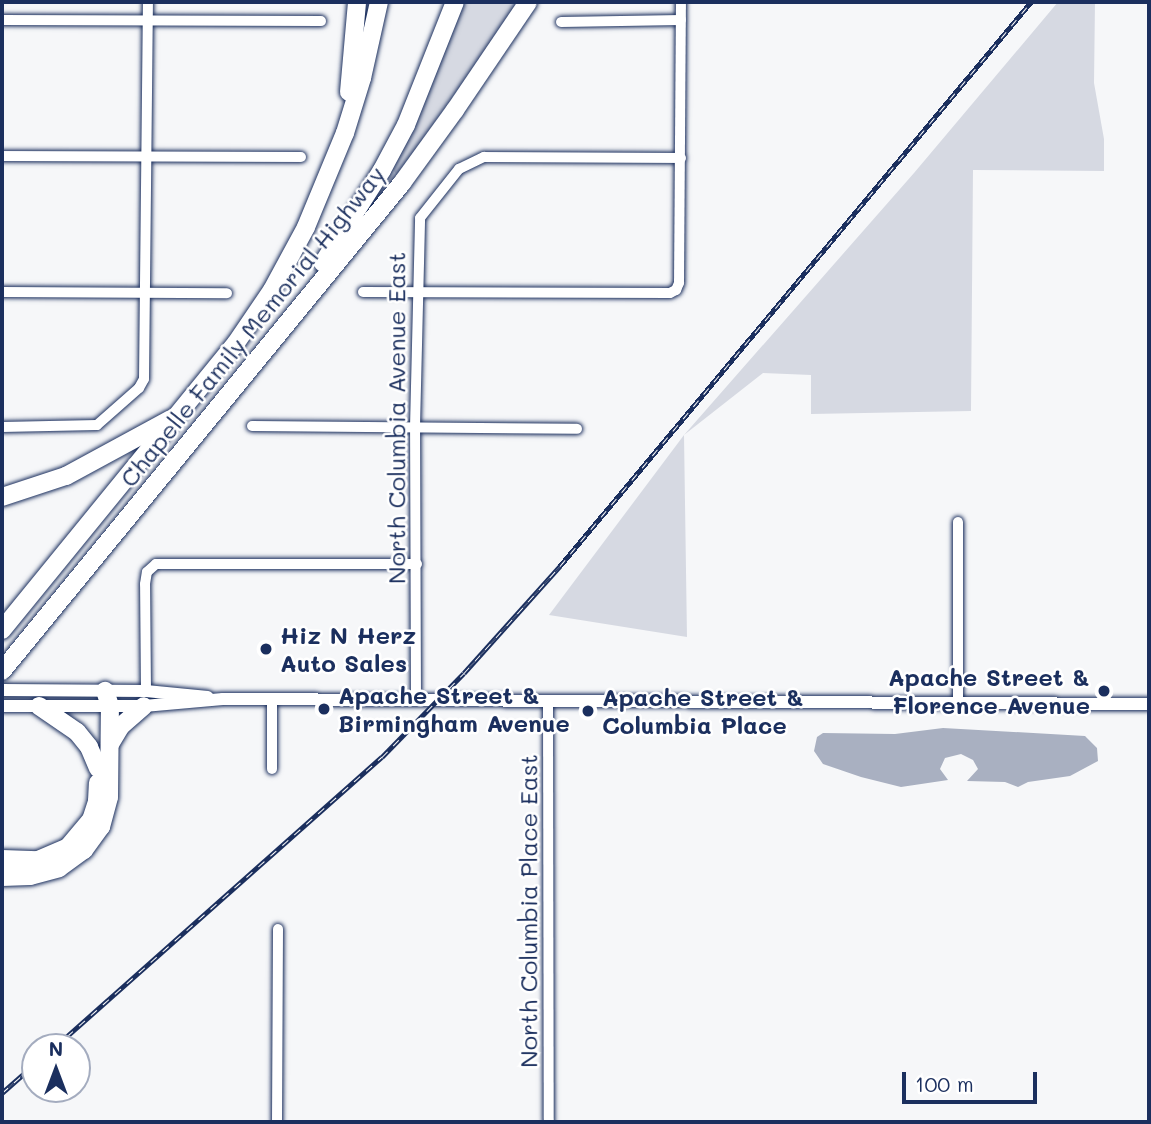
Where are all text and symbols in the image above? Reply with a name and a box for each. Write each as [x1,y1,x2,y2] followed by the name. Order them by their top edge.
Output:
[114,160,390,492] street label: Chapelle Family Memorial Highway
[382,252,410,584] street label: North Columbia Avenue East
[280,621,416,677] place label: Hiz N Herz Auto Sales
[258,641,274,657] marker: Hiz N Herz Auto Sales
[888,663,1090,719] place label: Apache Street & Florence Avenue
[338,681,570,737] place label: Apache Street & Birmingham Avenue
[602,683,804,739] place label: Apache Street & Columbia Place
[1096,683,1112,699] marker: Apache Street & Florence Avenue
[316,701,332,717] marker: Apache Street & Birmingham Avenue
[580,703,596,719] marker: Apache Street & Columbia Place
[514,754,542,1068] street label: North Columbia Place East
[21,1033,91,1103] north arrow
[49,1036,63,1061] text: N
[906,1058,1041,1102] scale bar
[915,1070,974,1097] text: 100 m

